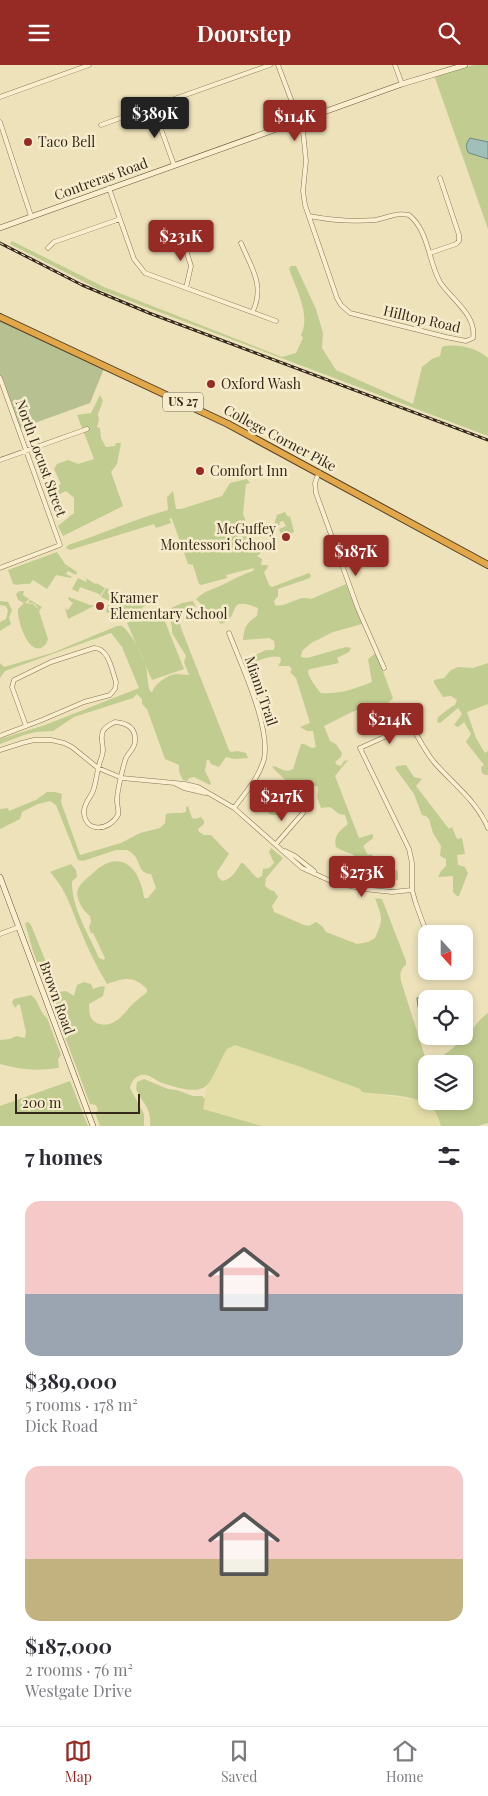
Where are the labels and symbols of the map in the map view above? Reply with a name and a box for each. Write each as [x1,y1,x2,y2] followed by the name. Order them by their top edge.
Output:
[120,97,190,139] pin: $389K
[260,99,330,142] pin: $114K
[38,132,95,151] place label: Taco Bell
[22,136,34,148] marker: Taco Bell
[51,153,150,204] street label: Contreras Road
[146,219,216,262] pin: $231K
[382,300,463,337] street label: Hilltop Road
[221,374,302,393] place label: Oxford Wash
[205,378,217,390] marker: Oxford Wash
[163,393,203,412] road number: US 27
[11,397,72,520] street label: North Locust Street
[221,400,340,475] street label: College Corner Pike
[210,461,288,480] place label: Comfort Inn
[194,465,206,477] marker: Comfort Inn
[160,519,276,554] place label: McGuffey Montessori School
[280,531,292,543] marker: McGuffey Montessori School
[321,535,391,577] pin: $187K
[110,588,228,623] place label: Kramer Elementary School
[94,600,106,612] marker: Kramer Elementary School
[241,653,282,728] street label: Miami Trail
[355,703,425,745] pin: $214K
[247,779,317,822] pin: $217K
[327,855,397,898] pin: $273K
[418,925,472,980] north arrow
[35,959,80,1037] street label: Brown Road
[15,1091,140,1114] scale bar

